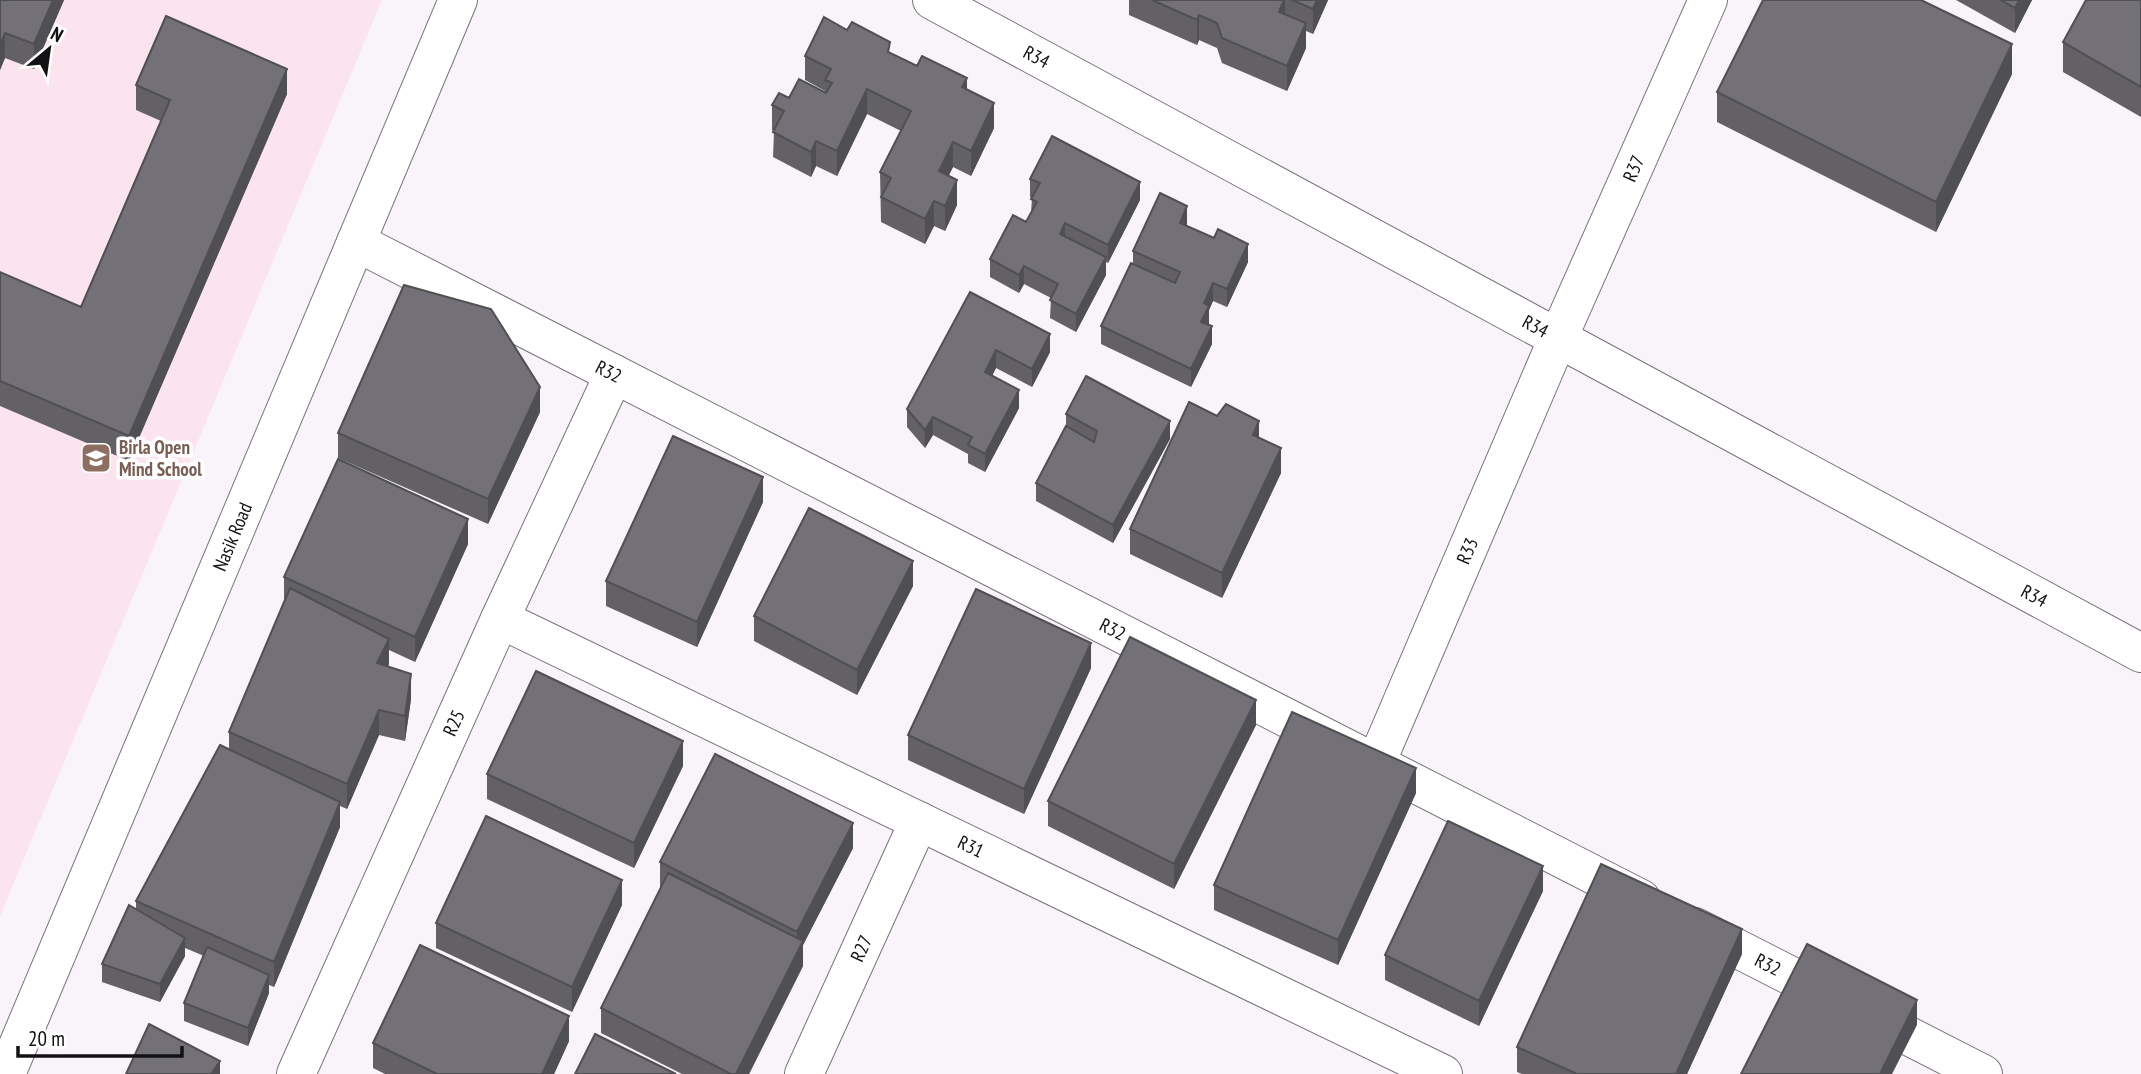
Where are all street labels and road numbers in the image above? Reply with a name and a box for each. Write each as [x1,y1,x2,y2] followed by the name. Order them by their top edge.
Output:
[1019,40,1054,74] street label: R34
[1617,151,1650,185] street label: R37
[1518,309,1553,343] street label: R34
[592,355,626,388] street label: R32
[207,499,257,574] street label: Nasik Road
[1451,534,1483,567] street label: R33
[2017,579,2052,612] street label: R34
[1096,612,1130,646] street label: R32
[437,706,470,740] street label: R25
[954,830,988,863] street label: R31
[845,931,877,965] street label: R27
[1751,948,1785,981] street label: R32

